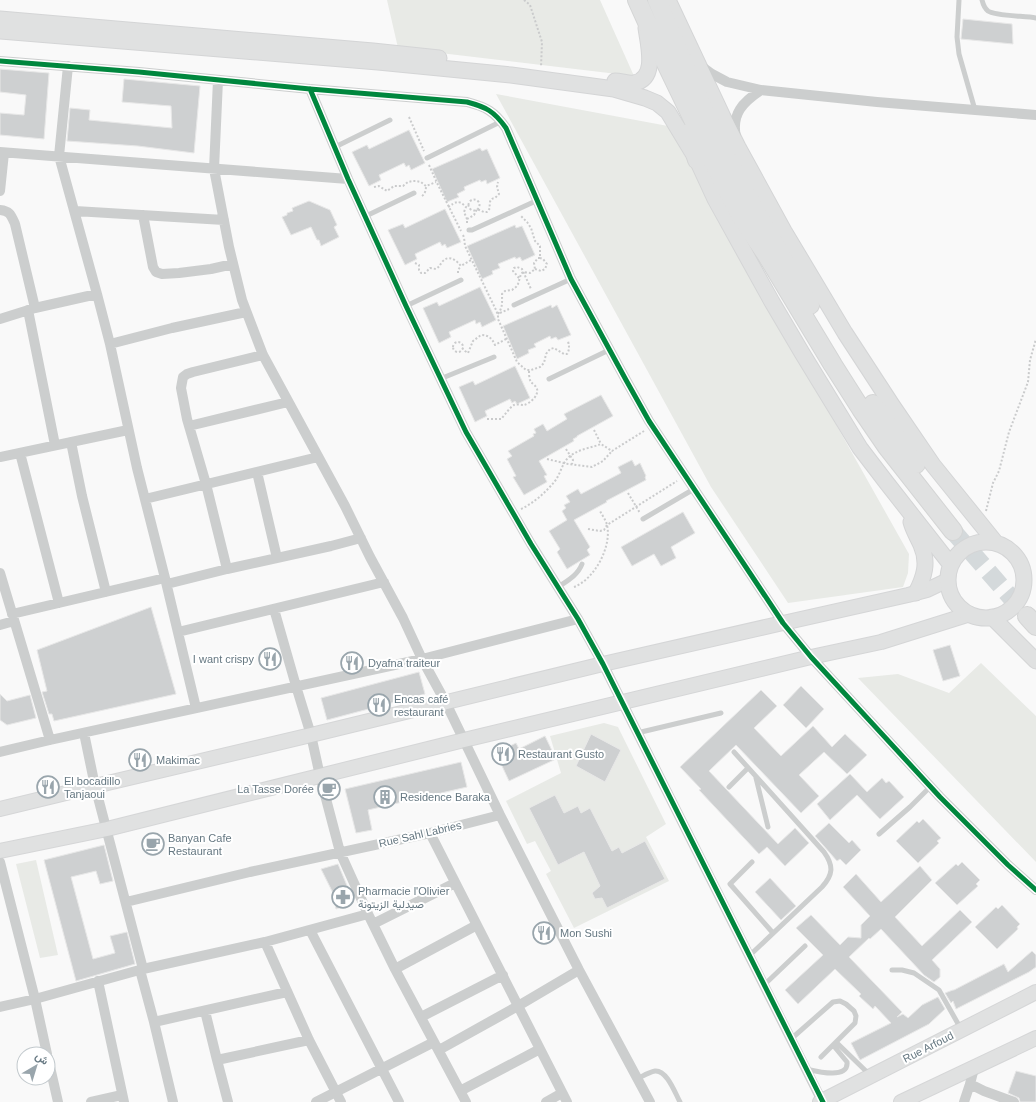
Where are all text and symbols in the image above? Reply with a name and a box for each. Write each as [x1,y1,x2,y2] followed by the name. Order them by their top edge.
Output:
[257,646,283,672] restaurant icon: I want crispy
[339,650,365,676] restaurant icon: Dyafna traiteur
[193,653,254,665] place label: I want crispy
[368,657,440,669] place label: Dyafna traiteur
[366,692,392,718] restaurant icon: Encas café restaurant
[394,693,448,718] place label: Encas café restaurant
[490,741,516,767] restaurant icon: Restaurant Gusto
[127,747,153,773] restaurant icon: Makimac
[518,748,604,760] place label: Restaurant Gusto
[156,754,201,766] place label: Makimac
[35,774,61,800] restaurant icon: El bocadillo Tanjaoui
[64,775,120,800] place label: El bocadillo Tanjaoui
[316,776,342,802] cafe icon: La Tasse Dorée
[237,783,314,795] place label: La Tasse Dorée
[372,784,398,810] building icon: Residence Baraka
[400,791,491,803] place label: Residence Baraka
[378,819,463,849] street label: Rue Sahl Labries
[140,831,166,857] cafe icon: Banyan Cafe Restaurant
[168,832,232,857] place label: Banyan Cafe Restaurant
[330,884,356,910] pharmacy icon: Pharmacie l'Olivier صيدلية الزيتونة
[358,885,450,911] place label: Pharmacie l'Olivier صيدلية الزيتونة
[531,920,557,946] restaurant icon: Mon Sushi
[560,927,612,939] place label: Mon Sushi
[901,1029,955,1065] street label: Rue Arfoud
[16,1046,56,1086] north arrow
[33,1049,51,1068] text: ش

